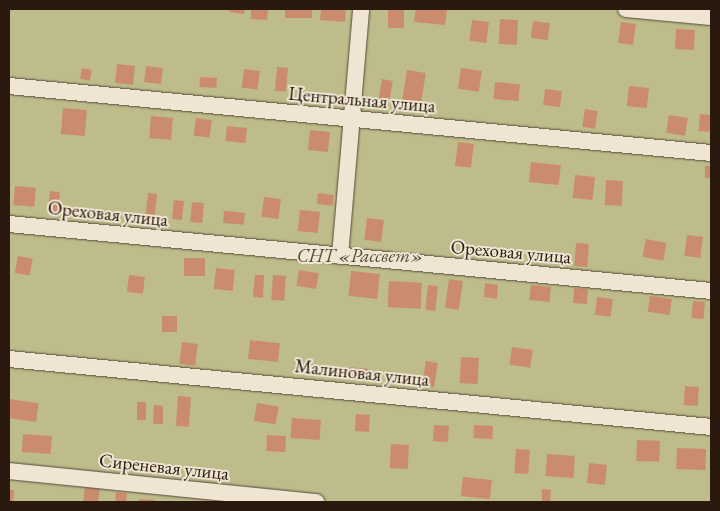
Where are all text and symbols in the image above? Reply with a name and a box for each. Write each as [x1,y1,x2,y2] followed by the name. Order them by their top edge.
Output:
[287,82,437,118] street label: Центральная улица
[47,196,169,232] street label: Ореховая улица
[450,235,572,269] street label: Ореховая улица
[297,245,423,267] park label: СНТ «Рассвет»
[294,355,430,391] street label: Малиновая улица
[98,449,230,485] street label: Сиреневая улица

